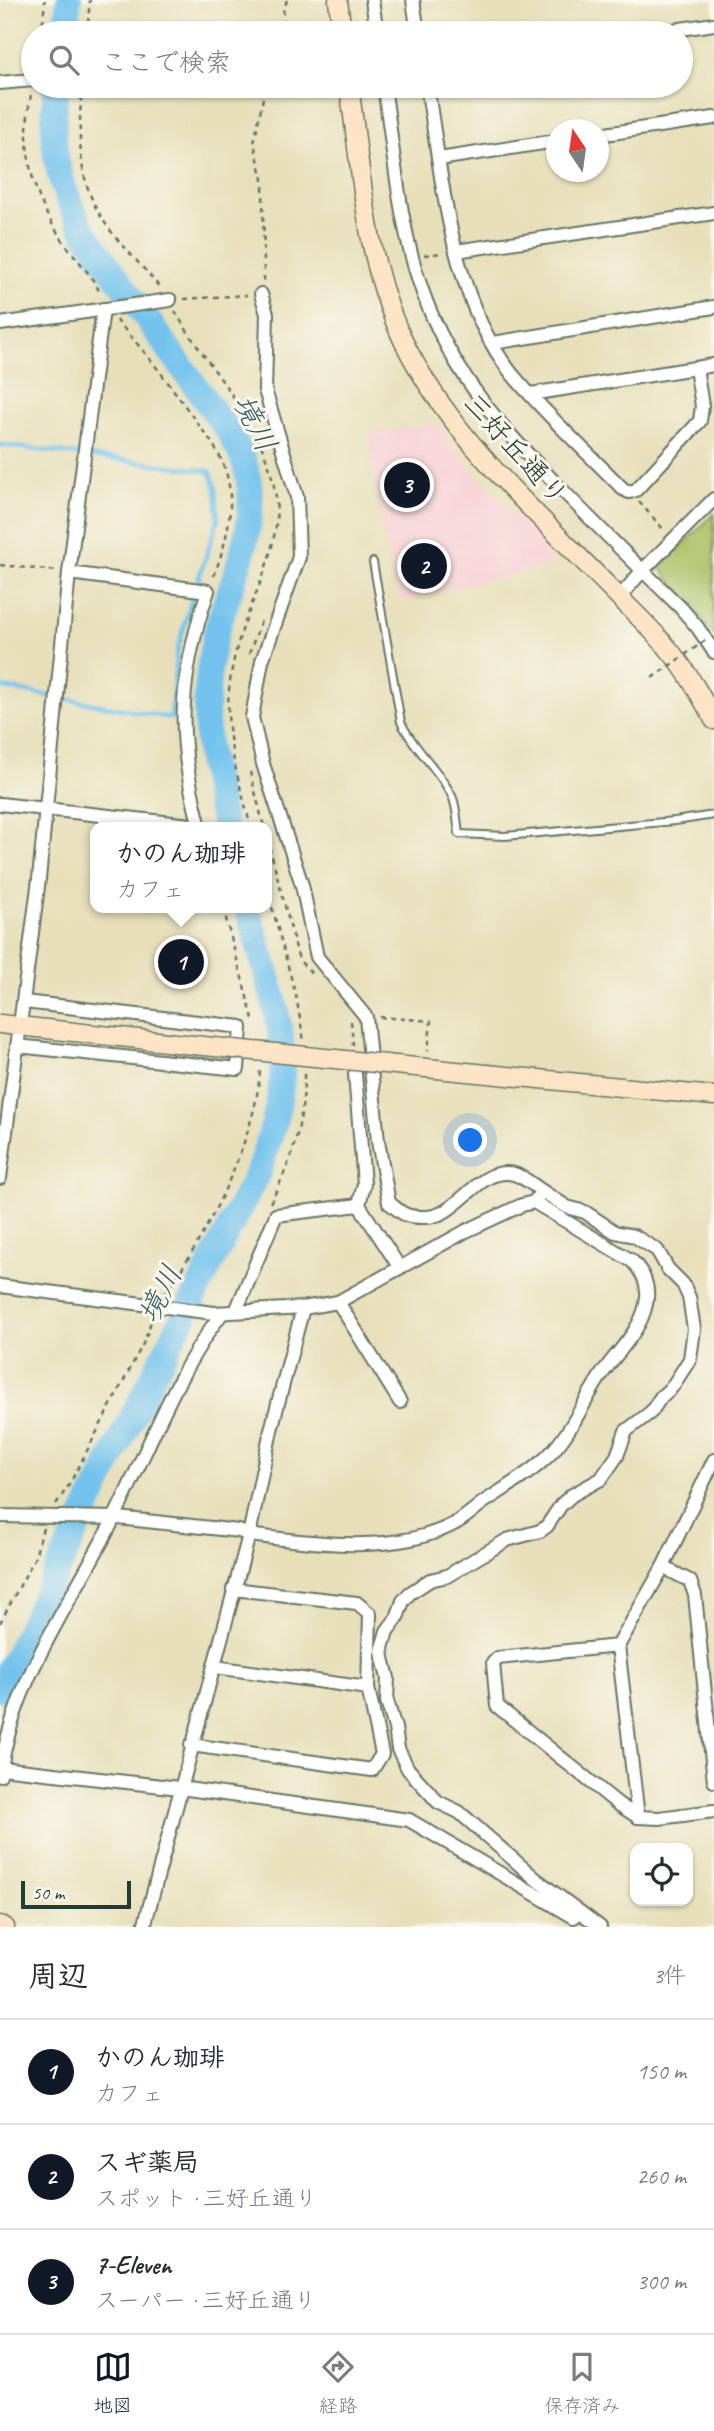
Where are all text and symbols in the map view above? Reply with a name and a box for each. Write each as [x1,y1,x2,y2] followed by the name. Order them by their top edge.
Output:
[21,21,693,98] search box
[45,41,83,79] icon: search
[101,46,231,79] text: ここで検索
[546,119,609,182] north arrow
[456,385,576,513] street label: 三好丘通り
[224,388,286,458] water label: 境川
[384,459,430,511] pin: 3
[401,540,447,592] pin: 2
[90,822,272,913] popup
[116,837,246,870] text: かのん珈琲
[116,875,185,904] text: カフェ
[158,936,204,988] pin: 1
[453,1123,487,1157] your location
[129,1259,191,1329] water label: 境川
[630,1843,693,1906] map controls
[630,1843,693,1906] button: locate
[21,1878,131,1910] scale bar
[32,1881,64,1905] text: 50 m
[28,1957,88,1995] text: 周辺
[653,1961,686,1990] text: 3件
[95,2041,225,2074] text: かのん珈琲
[46,2057,56,2086] text: 1
[637,2057,686,2086] text: 150 m
[95,2079,164,2108] text: カフェ
[95,2146,199,2179] text: スギ薬局
[46,2162,56,2191] text: 2
[637,2162,686,2191] text: 260 m
[95,2184,317,2213] text: スポット · 三好丘通り
[95,2248,172,2281] text: 7-Eleven
[46,2267,56,2296] text: 3
[637,2267,686,2296] text: 300 m
[95,2286,317,2315] text: スーパー · 三好丘通り
[94,2348,132,2418] tab: 地図
[319,2348,357,2418] tab: 経路
[544,2348,620,2418] tab: 保存済み

